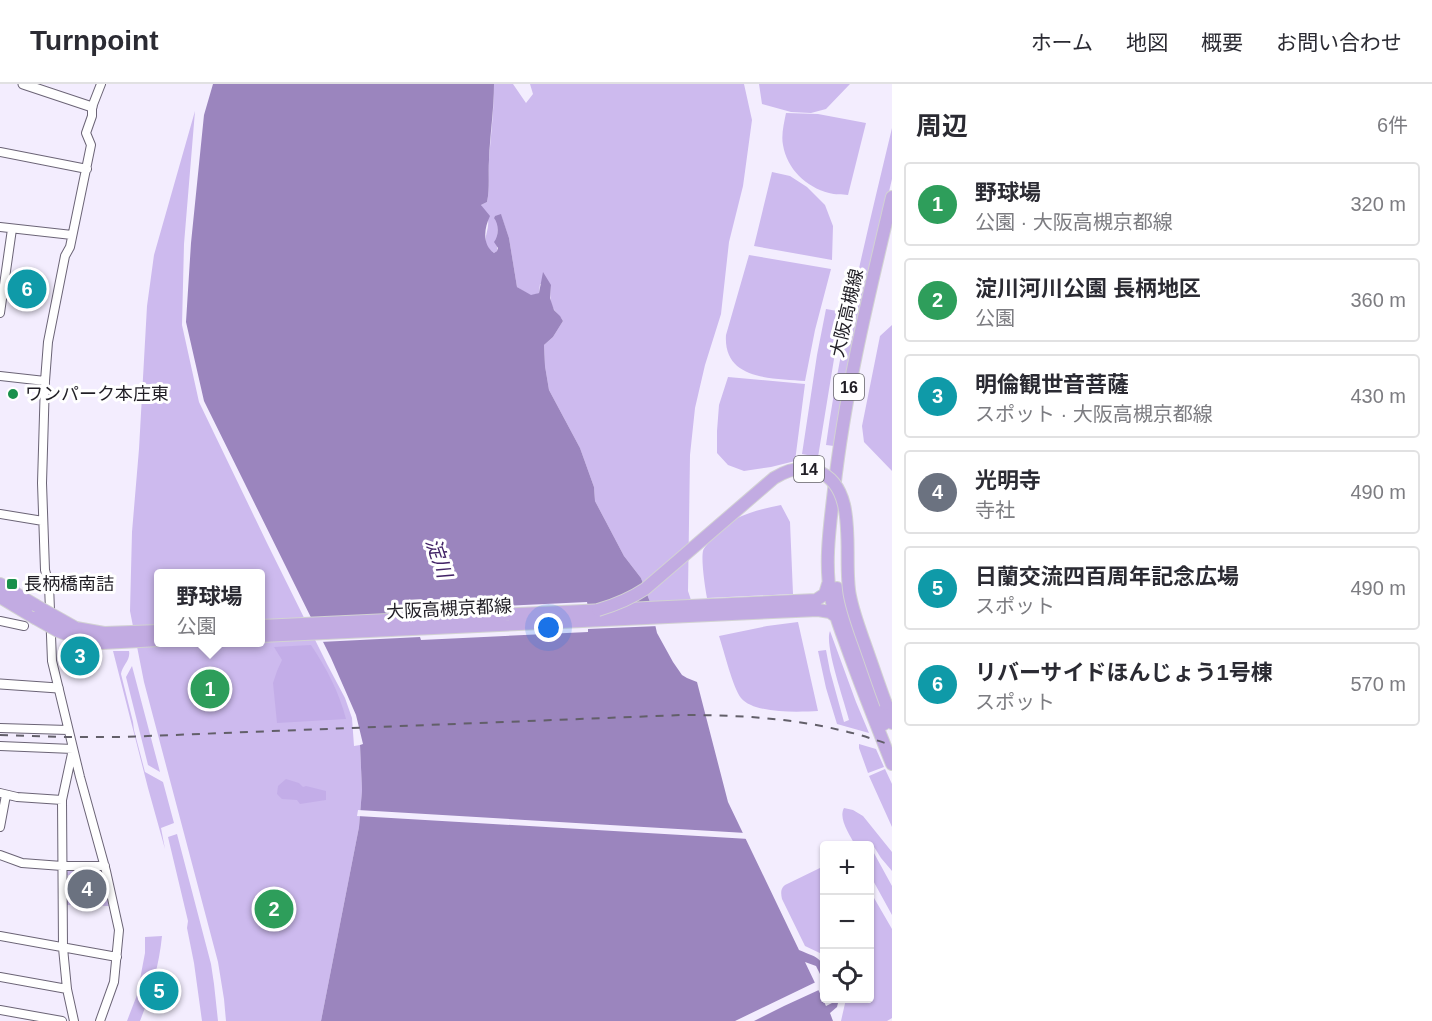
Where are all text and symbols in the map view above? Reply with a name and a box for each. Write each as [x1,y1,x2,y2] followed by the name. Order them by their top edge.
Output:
[30,25,159,56] text: Turnpoint
[1031,31,1093,54] text: ホーム
[1126,31,1168,54] text: 地図
[1201,31,1243,54] text: 概要
[1276,31,1402,54] text: お問い合わせ
[916,111,968,141] text: 周辺
[1377,114,1408,136] text: 6件
[975,180,1041,205] text: 野球場
[932,193,943,215] text: 1
[1350,193,1406,215] text: 320 m
[975,211,1173,233] text: 公園 · 大阪高槻京都線
[8,266,46,312] pin: 6
[827,267,867,359] street label: 大阪高槻線
[975,276,1201,301] text: 淀川河川公園 長柄地区
[932,289,943,311] text: 2
[1350,289,1406,311] text: 360 m
[975,307,1015,329] text: 公園
[975,372,1129,397] text: 明倫観世音菩薩
[834,374,864,400] road number: 16
[25,384,169,404] place label: ワンパーク本庄東
[932,385,943,407] text: 3
[1350,385,1406,407] text: 430 m
[6,387,20,401] marker: ワンパーク本庄東
[975,403,1213,425] text: スポット · 大阪高槻京都線
[794,456,824,482] road number: 14
[975,468,1041,493] text: 光明寺
[932,481,943,503] text: 4
[1350,481,1406,503] text: 490 m
[975,499,1015,521] text: 寺社
[422,536,457,582] water label: 淀川
[975,564,1239,589] text: 日蘭交流四百周年記念広場
[154,569,265,647] popup
[24,574,114,594] place label: 長柄橋南詰
[5,577,19,591] marker: 長柄橋南詰
[932,577,943,599] text: 5
[1350,577,1406,599] text: 490 m
[176,584,243,609] text: 野球場
[975,595,1055,617] text: スポット
[386,596,512,622] street label: 大阪高槻京都線
[534,613,563,642] your location
[176,615,216,637] text: 公園
[60,634,100,678] pin: 3
[975,660,1273,685] text: リバーサイドほんじょう1号棟
[190,666,230,712] pin: 1
[932,673,943,695] text: 6
[1350,673,1406,695] text: 570 m
[975,691,1055,713] text: スポット
[820,841,874,1003] map controls
[820,841,874,895] button: +
[68,866,106,912] pin: 4
[254,886,294,932] pin: 2
[820,895,874,949] button: −
[820,949,874,1003] button: locate
[140,968,178,1014] pin: 5

